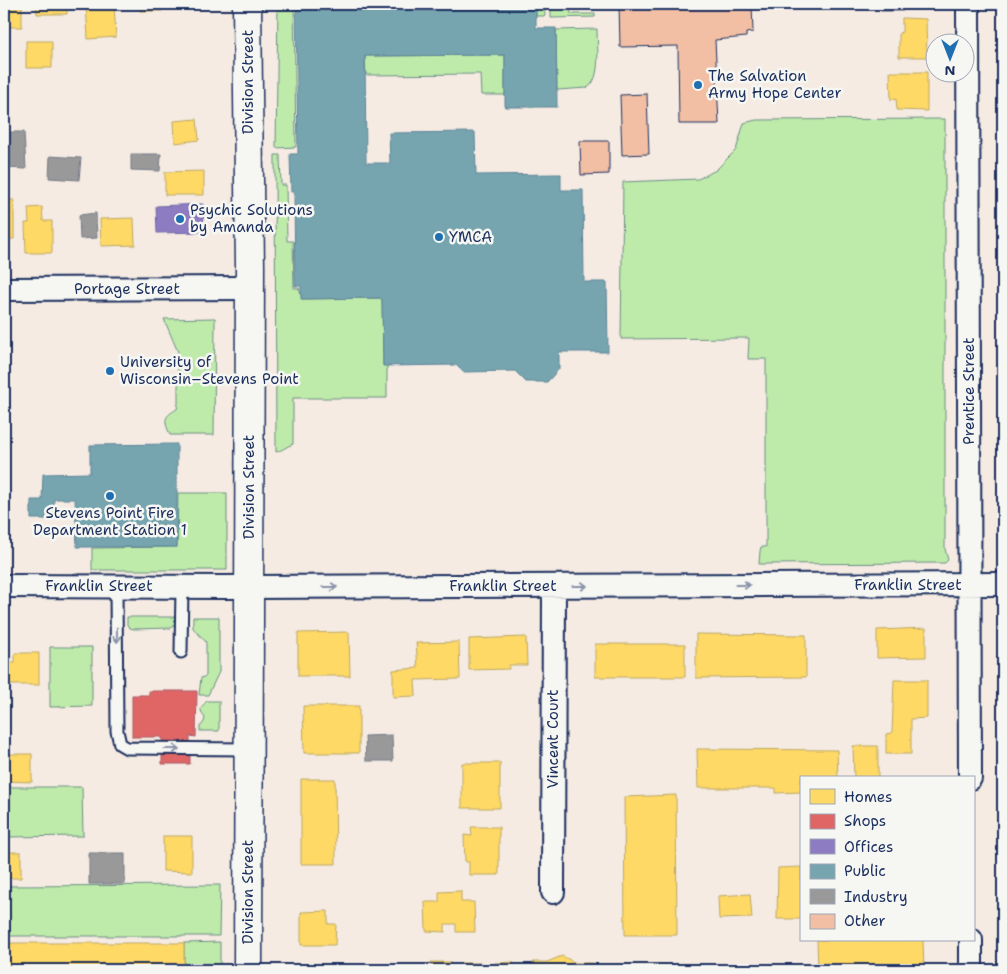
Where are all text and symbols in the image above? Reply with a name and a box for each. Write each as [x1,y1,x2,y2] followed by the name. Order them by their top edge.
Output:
[238,30,258,134] street label: Division Street
[924,32,974,82] north arrow
[944,62,956,80] text: N
[708,66,842,103] place label: The Salvation Army Hope Center
[692,79,704,91] marker: The Salvation Army Hope Center
[190,200,313,237] place label: Psychic Solutions by Amanda
[174,213,186,225] marker: Psychic Solutions by Amanda
[449,227,492,247] place label: YMCA
[433,231,445,243] marker: YMCA
[74,279,180,299] street label: Portage Street
[959,337,979,445] street label: Prentice Street
[120,352,299,389] place label: University of Wisconsin–Stevens Point
[104,365,116,377] marker: University of Wisconsin–Stevens Point
[239,435,259,539] street label: Division Street
[104,490,116,502] marker: Stevens Point Fire Department Station 1
[33,503,187,540] place label: Stevens Point Fire Department Station 1
[854,575,962,595] street label: Franklin Street
[45,576,153,596] street label: Franklin Street
[449,576,557,596] street label: Franklin Street
[734,580,750,590] one-way arrow
[572,581,588,591] one-way arrow
[322,582,338,591] one-way arrow
[112,627,121,643] one-way arrow
[543,689,563,789] street label: Vincent Court
[163,744,179,754] one-way arrow
[800,776,974,942] legend
[844,787,892,807] text: Homes
[844,811,886,831] text: Shops
[844,837,893,857] text: Offices
[238,840,258,944] street label: Division Street
[844,861,886,881] text: Public
[844,887,908,907] text: Industry
[844,911,886,931] text: Other

